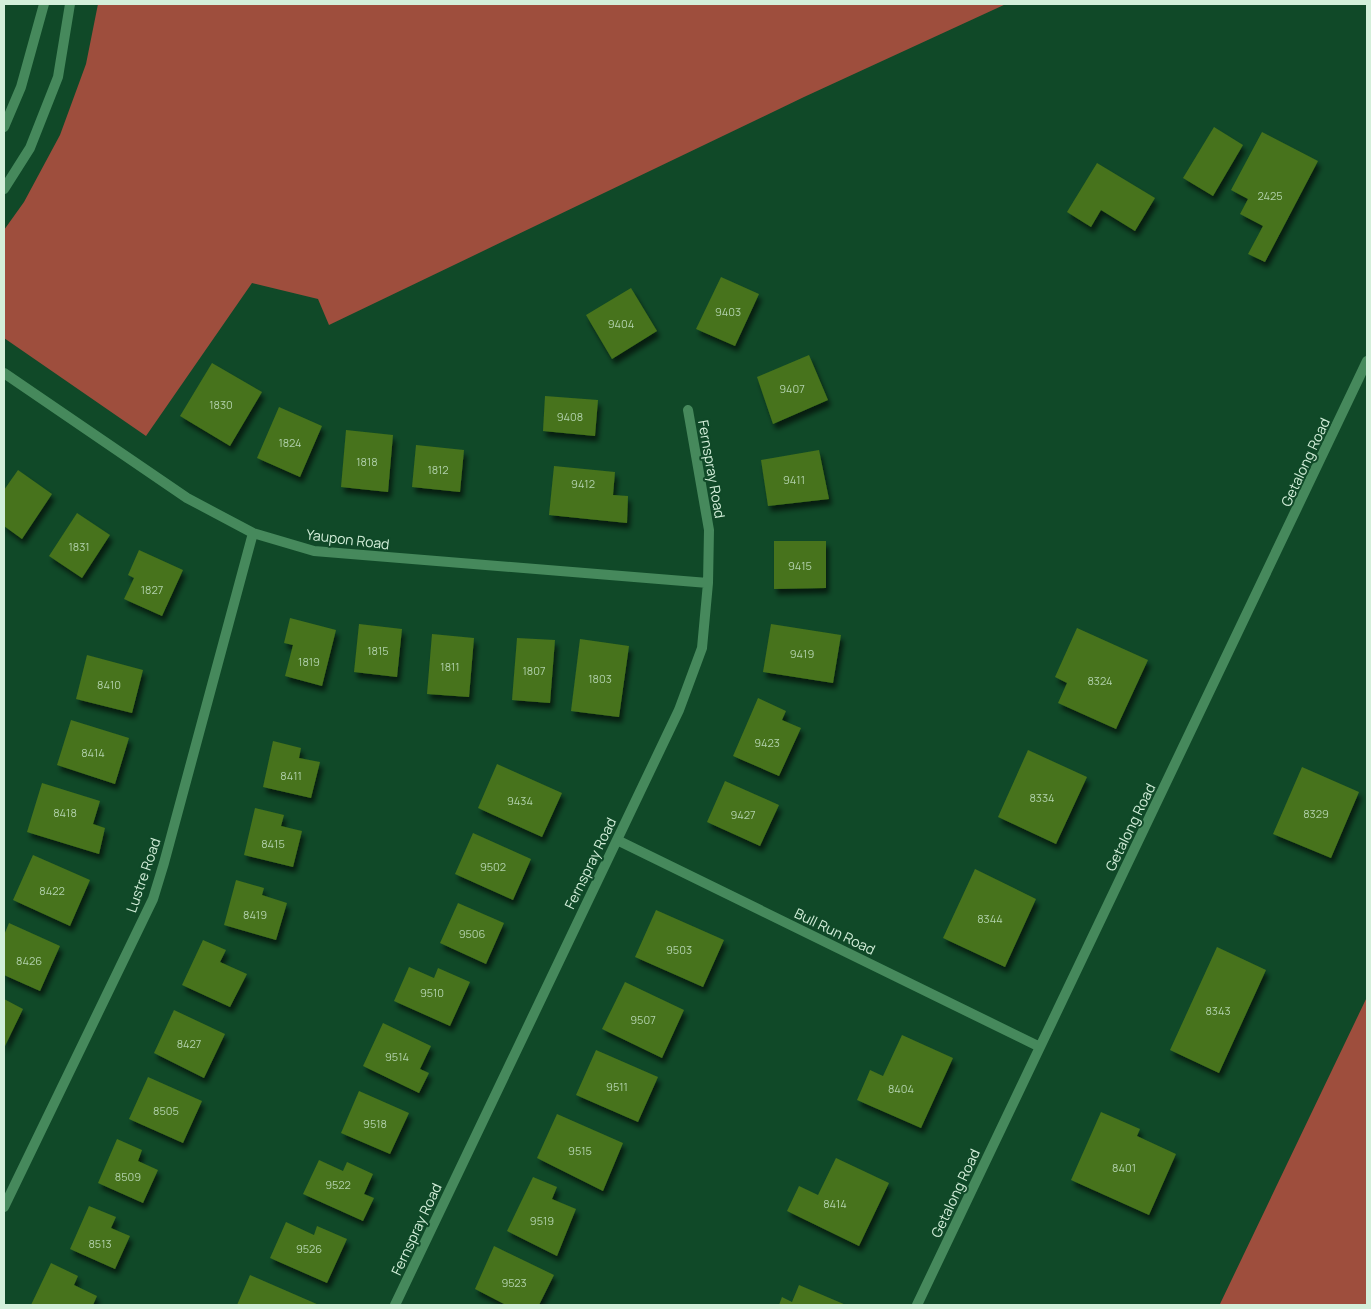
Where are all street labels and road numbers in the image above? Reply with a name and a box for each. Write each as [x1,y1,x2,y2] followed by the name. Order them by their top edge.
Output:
[1276,415,1334,509] street label: Getalong Road
[694,418,730,520] street label: Fernspray Road
[305,524,391,554] street label: Yaupon Road
[1101,780,1159,874] street label: Getalong Road
[560,814,620,912] street label: Fernspray Road
[121,835,165,915] street label: Lustre Road
[791,903,879,959] street label: Bull Run Road
[926,1146,984,1240] street label: Getalong Road
[386,1180,446,1278] street label: Fernspray Road

